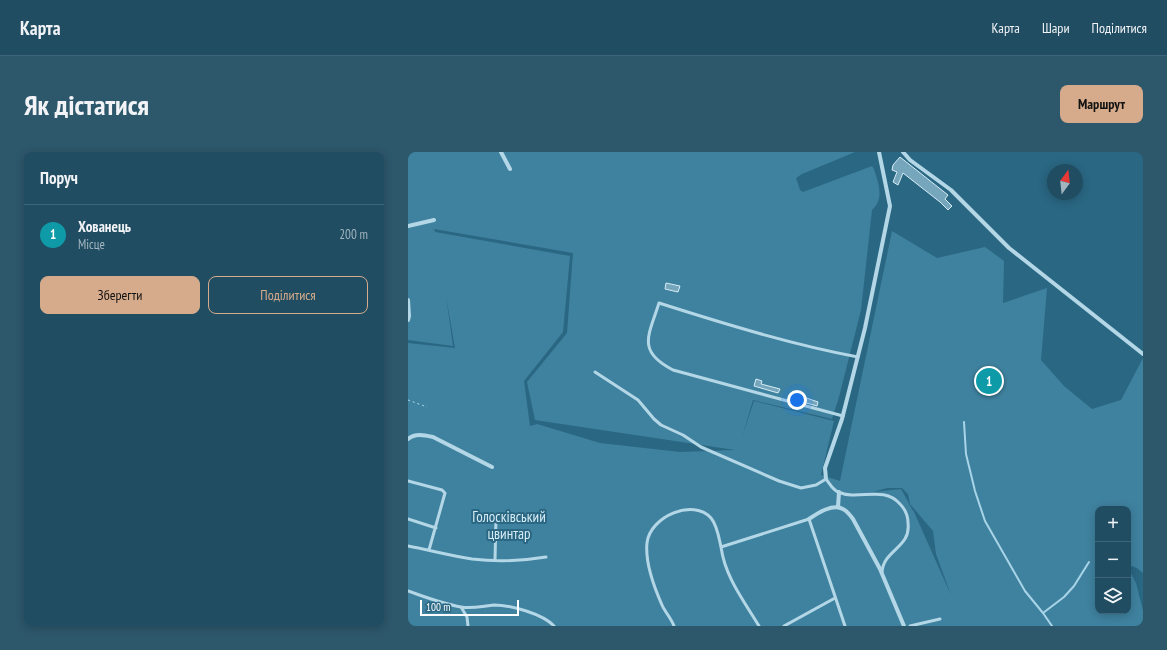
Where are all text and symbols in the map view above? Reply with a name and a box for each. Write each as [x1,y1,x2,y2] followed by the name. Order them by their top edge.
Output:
[20,16,61,40] text: Карта
[991,19,1020,37] text: Карта
[1042,19,1070,37] text: Шари
[1092,19,1147,37] text: Поділитися
[1060,85,1143,123] button: Маршрут
[24,86,149,123] text: Як дістатися
[1047,164,1083,200] north arrow
[40,167,78,189] text: Поруч
[78,217,131,236] text: Хованець
[50,226,56,243] text: 1
[339,226,368,243] text: 200 m
[78,236,105,253] text: Місце
[40,276,200,314] button: Зберегти
[208,276,368,314] button: Поділитися
[976,366,1002,396] pin: 1
[787,390,807,410] your location
[1095,506,1131,614] map controls
[1095,506,1131,542] button: +
[472,507,546,543] park label: Голосківський цвинтар
[1095,542,1131,578] button: −
[1095,578,1131,614] button: layers
[420,598,519,617] scale bar
[426,600,450,614] text: 100 m

